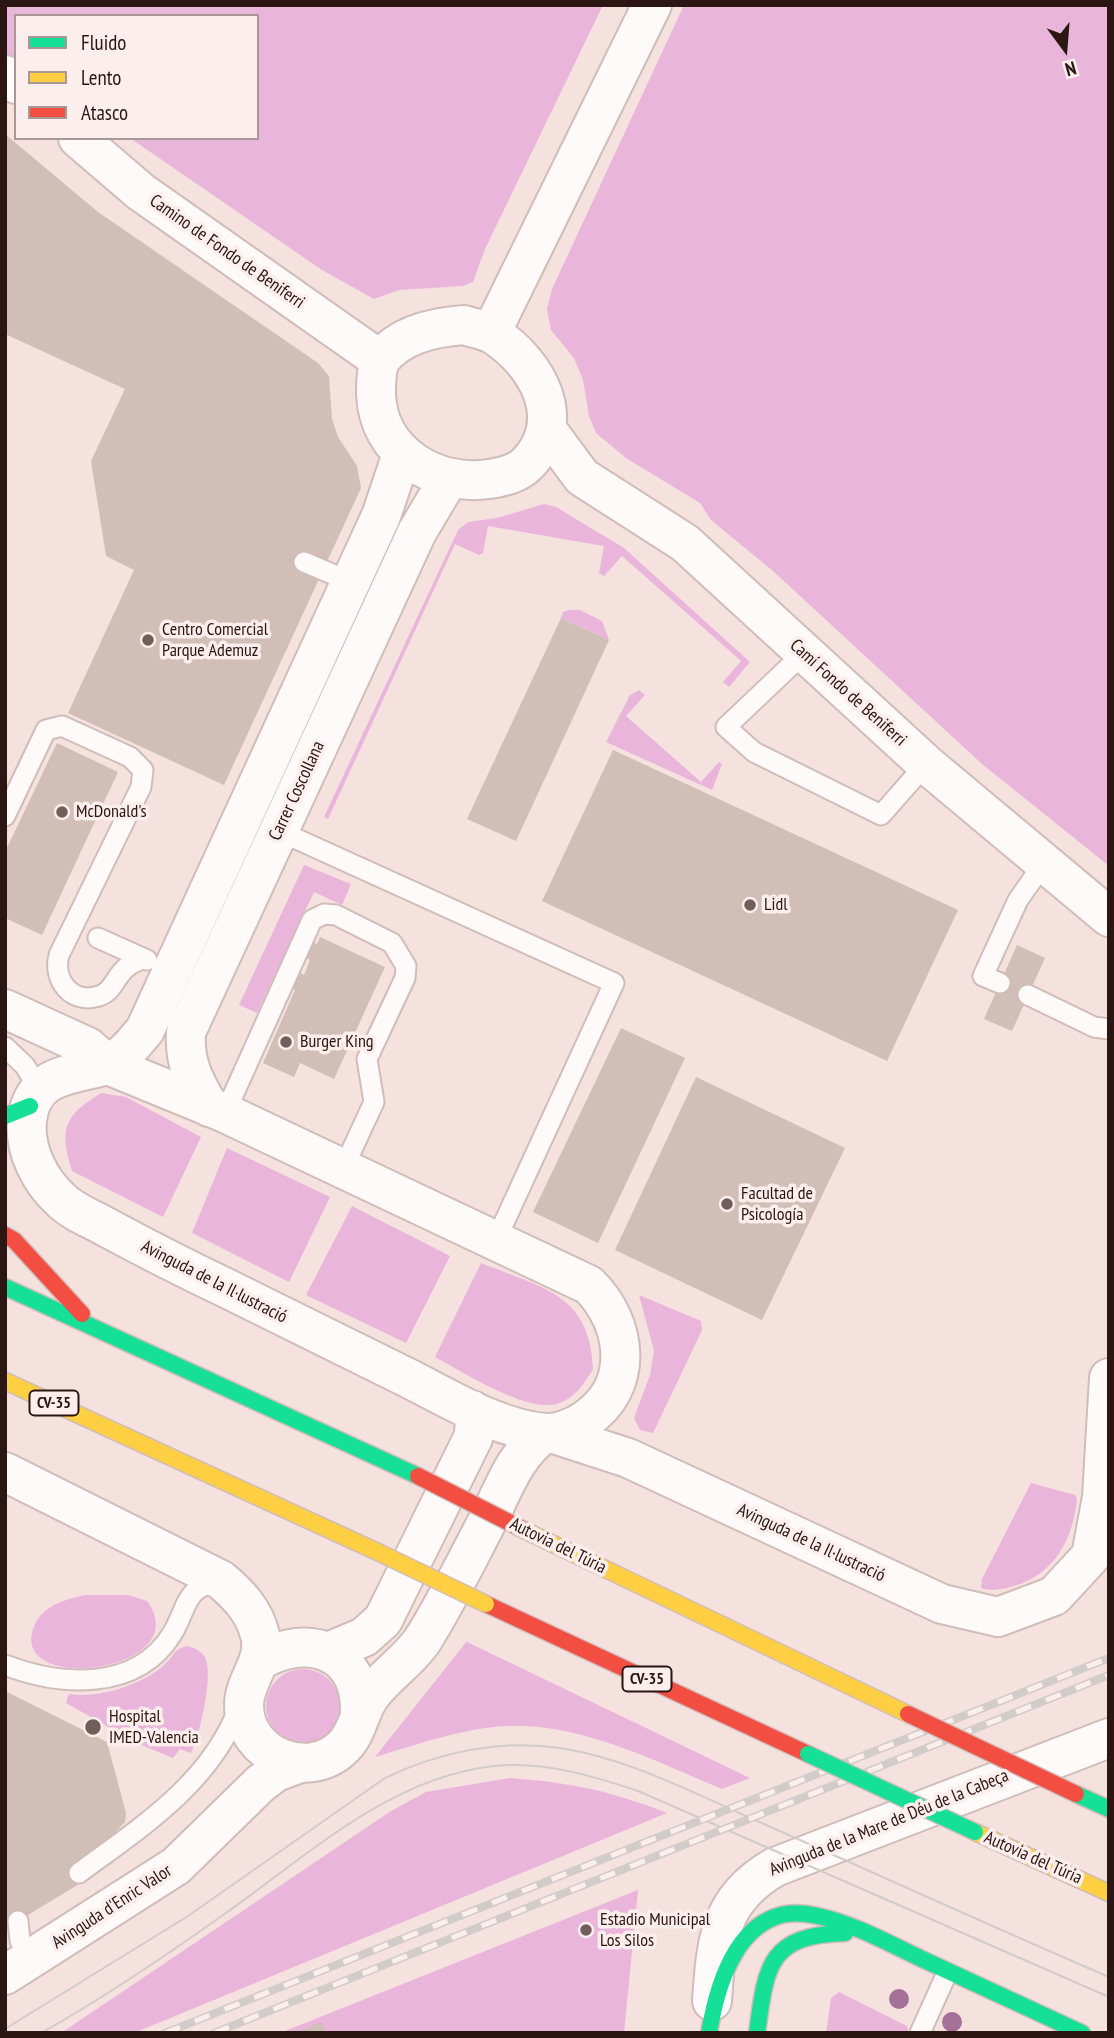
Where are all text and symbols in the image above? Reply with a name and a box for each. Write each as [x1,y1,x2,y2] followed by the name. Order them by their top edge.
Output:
[14,14,259,140] legend
[1030,14,1100,84] north arrow
[81,29,126,56] text: Fluido
[1063,56,1079,82] text: N
[81,64,121,91] text: Lento
[81,99,128,126] text: Atasco
[145,190,309,314] street label: Camino de Fondo de Beniferri
[162,619,268,662] place label: Centro Comercial Parque Ademuz
[140,632,156,648] marker: Centro Comercial Parque Ademuz
[785,635,911,751] street label: Camí Fondo de Beniferri
[265,738,329,844] street label: Carrer Coscollana
[76,801,147,823] place label: McDonald's
[54,804,70,820] marker: McDonald's
[764,894,787,916] place label: Lidl
[742,897,758,913] marker: Lidl
[300,1031,374,1053] place label: Burger King
[278,1034,294,1050] marker: Burger King
[741,1183,813,1226] place label: Facultad de Psicología
[719,1196,735,1212] marker: Facultad de Psicología
[137,1236,291,1328] street label: Avinguda de la Il·lustració
[30,1390,78,1415] road number: CV-35
[734,1499,888,1587] street label: Avinguda de la Il·lustració
[506,1513,610,1579] street label: Autovia del Túria
[622,1666,672,1692] road number: CV-35
[109,1706,199,1748] place label: Hospital IMED-Valencia
[83,1717,103,1737] marker: Hospital IMED-Valencia
[766,1765,1012,1881] street label: Avinguda de la Mare de Déu de la Cabeça
[981,1827,1085,1889] street label: Autovia del Túria
[48,1860,176,1954] street label: Avinguda d'Enric Valor
[600,1909,710,1952] place label: Estadio Municipal Los Silos
[578,1922,594,1938] marker: Estadio Municipal Los Silos

